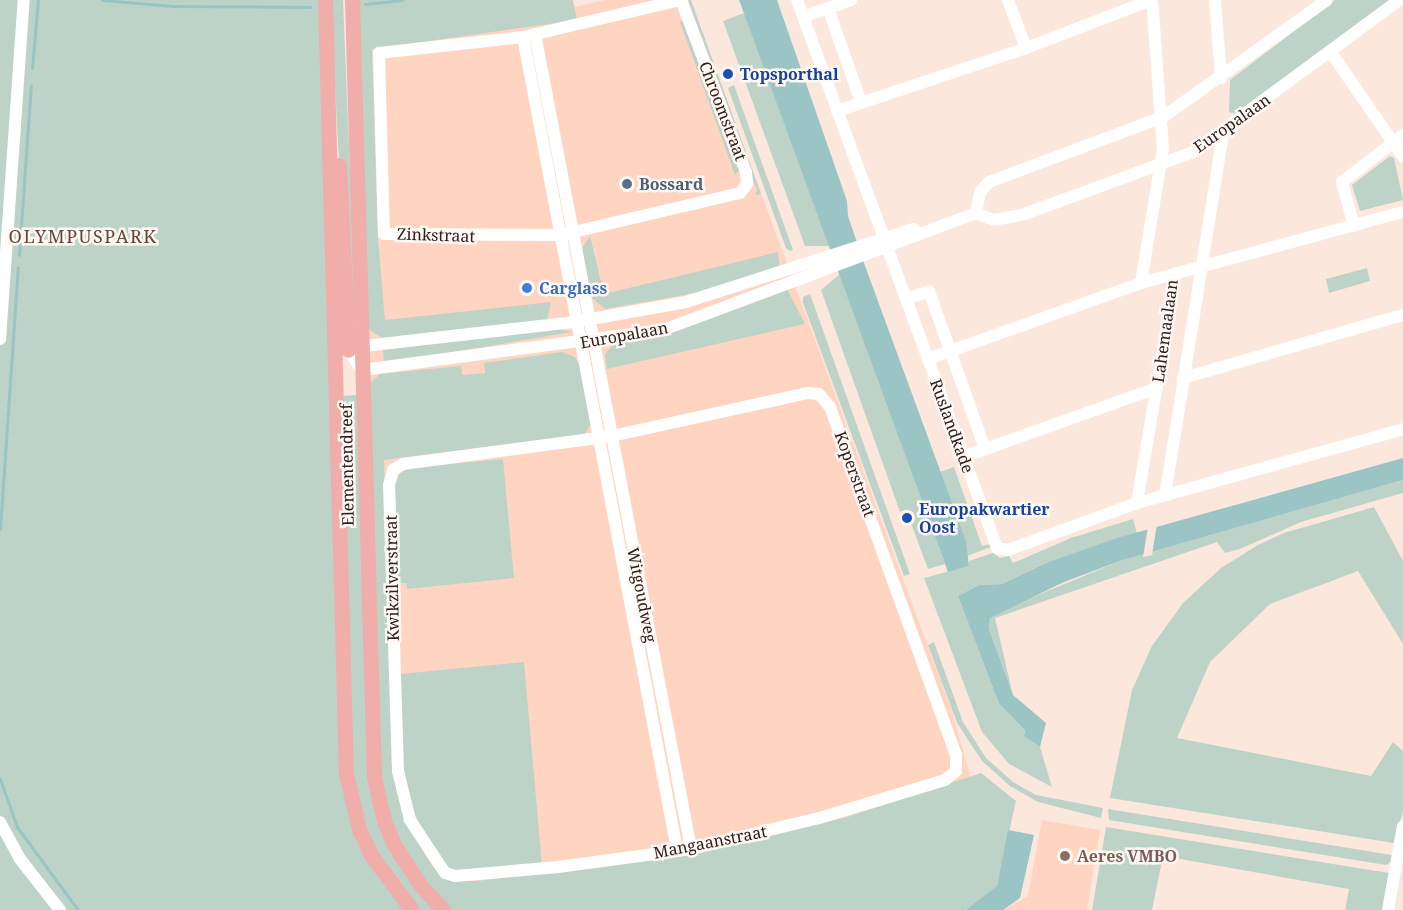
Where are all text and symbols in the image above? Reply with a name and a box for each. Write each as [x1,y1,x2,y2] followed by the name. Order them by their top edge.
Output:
[695,59,751,163] street label: Chroomstraat
[740,64,839,84] place label: Topsporthal
[721,67,735,81] marker: Topsporthal
[1190,90,1274,156] street label: Europalaan
[639,174,703,194] place label: Bossard
[620,177,634,191] marker: Bossard
[397,224,475,246] street label: Zinkstraat
[9,225,157,247] district label: OLYMPUSPARK
[539,278,607,298] place label: Carglass
[1148,278,1182,384] street label: Lahemaalaan
[520,281,534,295] marker: Carglass
[578,318,670,352] street label: Europalaan
[926,376,978,476] street label: Ruslandkade
[336,404,358,526] street label: Elementendreef
[831,429,879,519] street label: Koperstraat
[919,499,1050,537] place label: Europakwartier Oost
[900,511,914,525] marker: Europakwartier Oost
[381,515,403,641] street label: Kwikzilverstraat
[623,546,661,644] street label: Witgoudweg
[652,822,768,862] street label: Mangaanstraat
[1077,846,1177,866] place label: Aeres VMBO
[1058,849,1072,863] marker: Aeres VMBO

